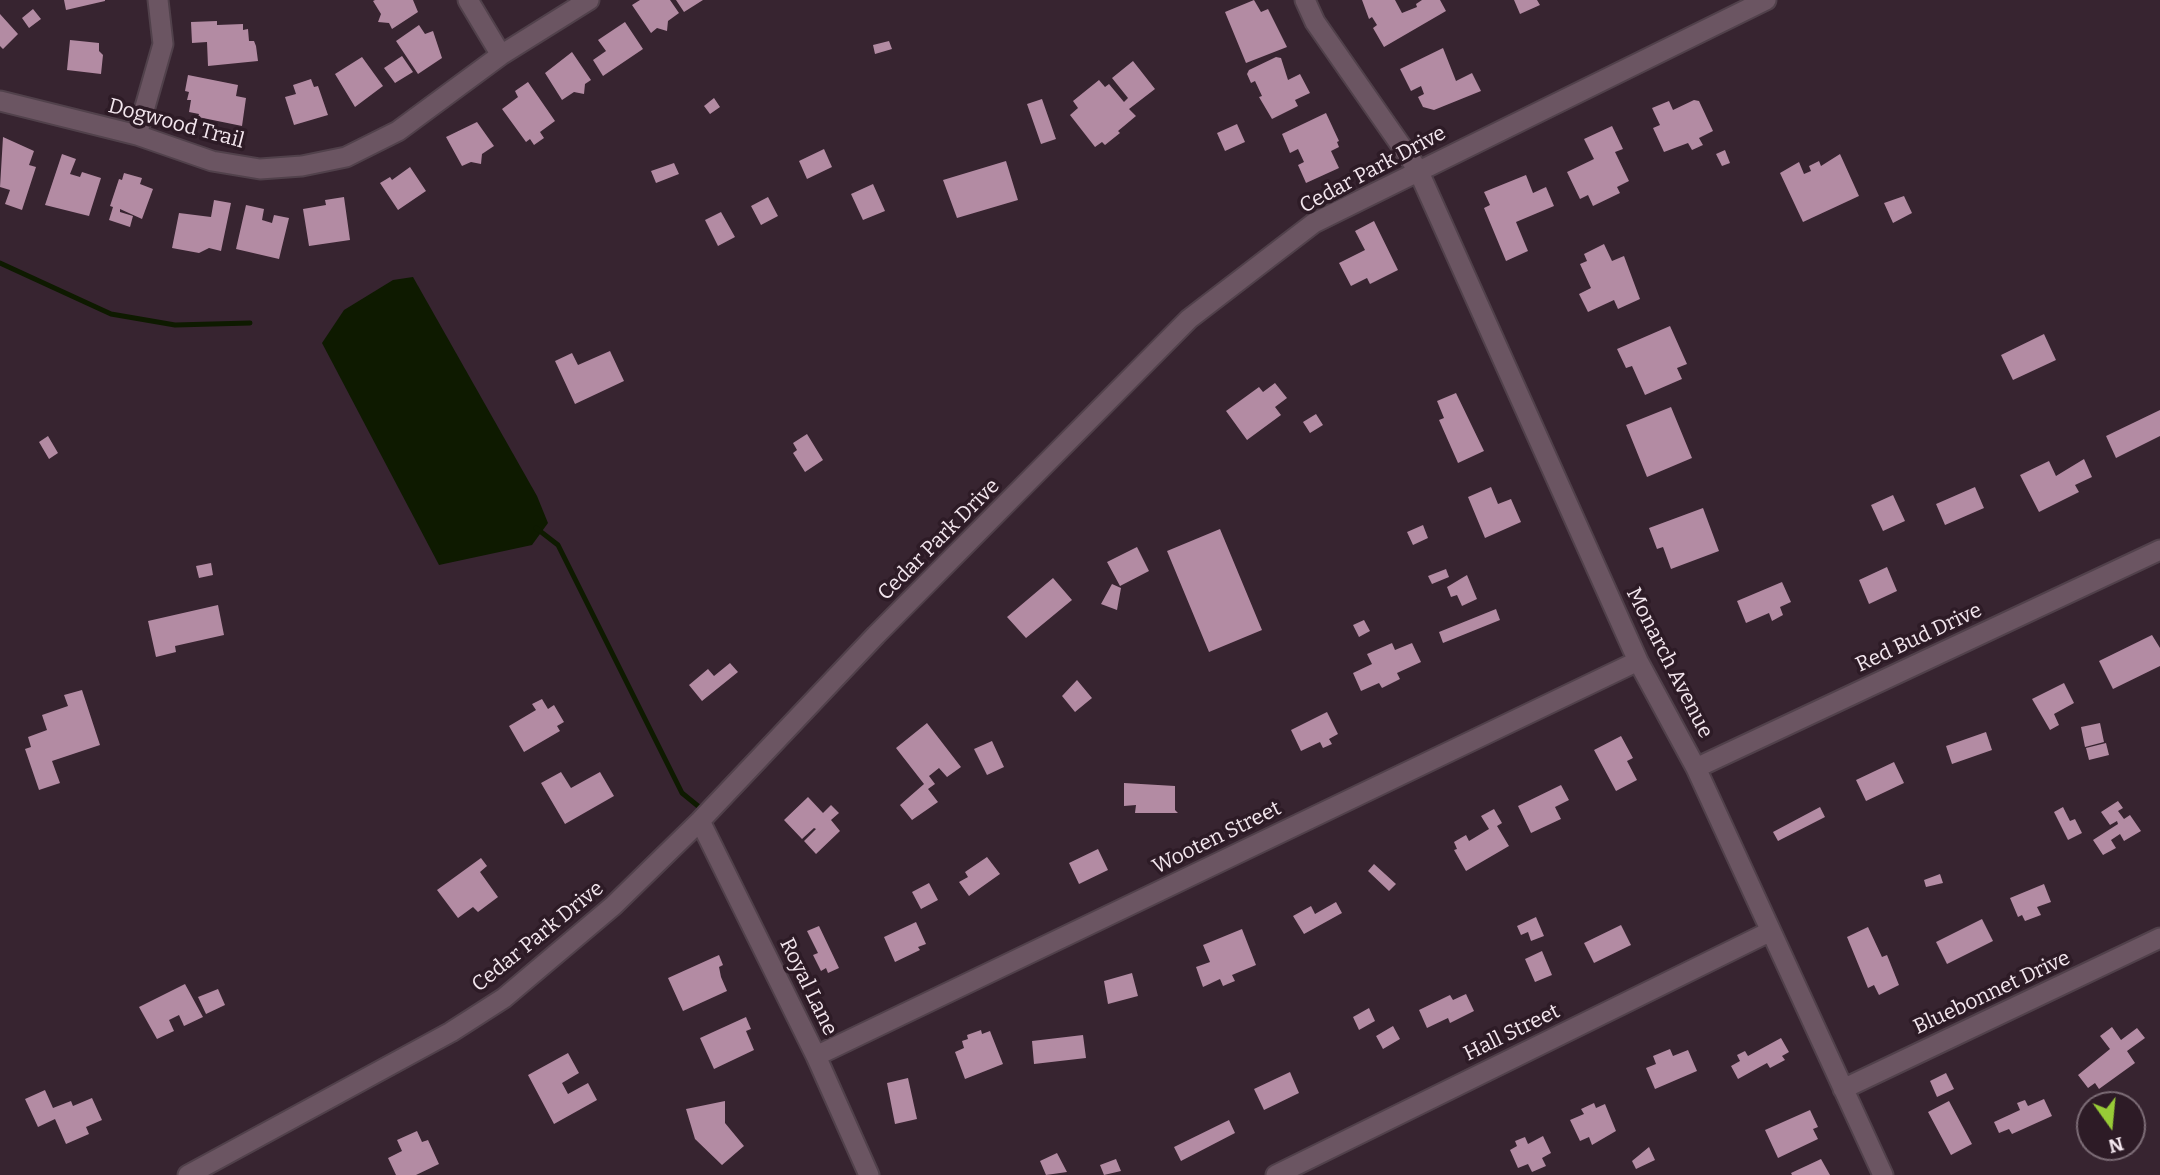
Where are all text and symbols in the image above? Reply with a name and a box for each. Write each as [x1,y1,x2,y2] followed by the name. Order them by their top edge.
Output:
[105,94,247,154] street label: Dogwood Trail
[1296,121,1450,219] street label: Cedar Park Drive
[873,474,1005,606] street label: Cedar Park Drive
[1620,584,1718,742] street label: Monarch Avenue
[1852,598,1986,678] street label: Red Bud Drive
[1149,796,1285,880] street label: Wooten Street
[467,876,609,998] street label: Cedar Park Drive
[774,934,842,1040] street label: Royal Lane
[1910,946,2074,1040] street label: Bluebonnet Drive
[1460,999,1564,1067] street label: Hall Street
[2076,1091,2146,1161] north arrow
[2106,1132,2126,1158] text: N

